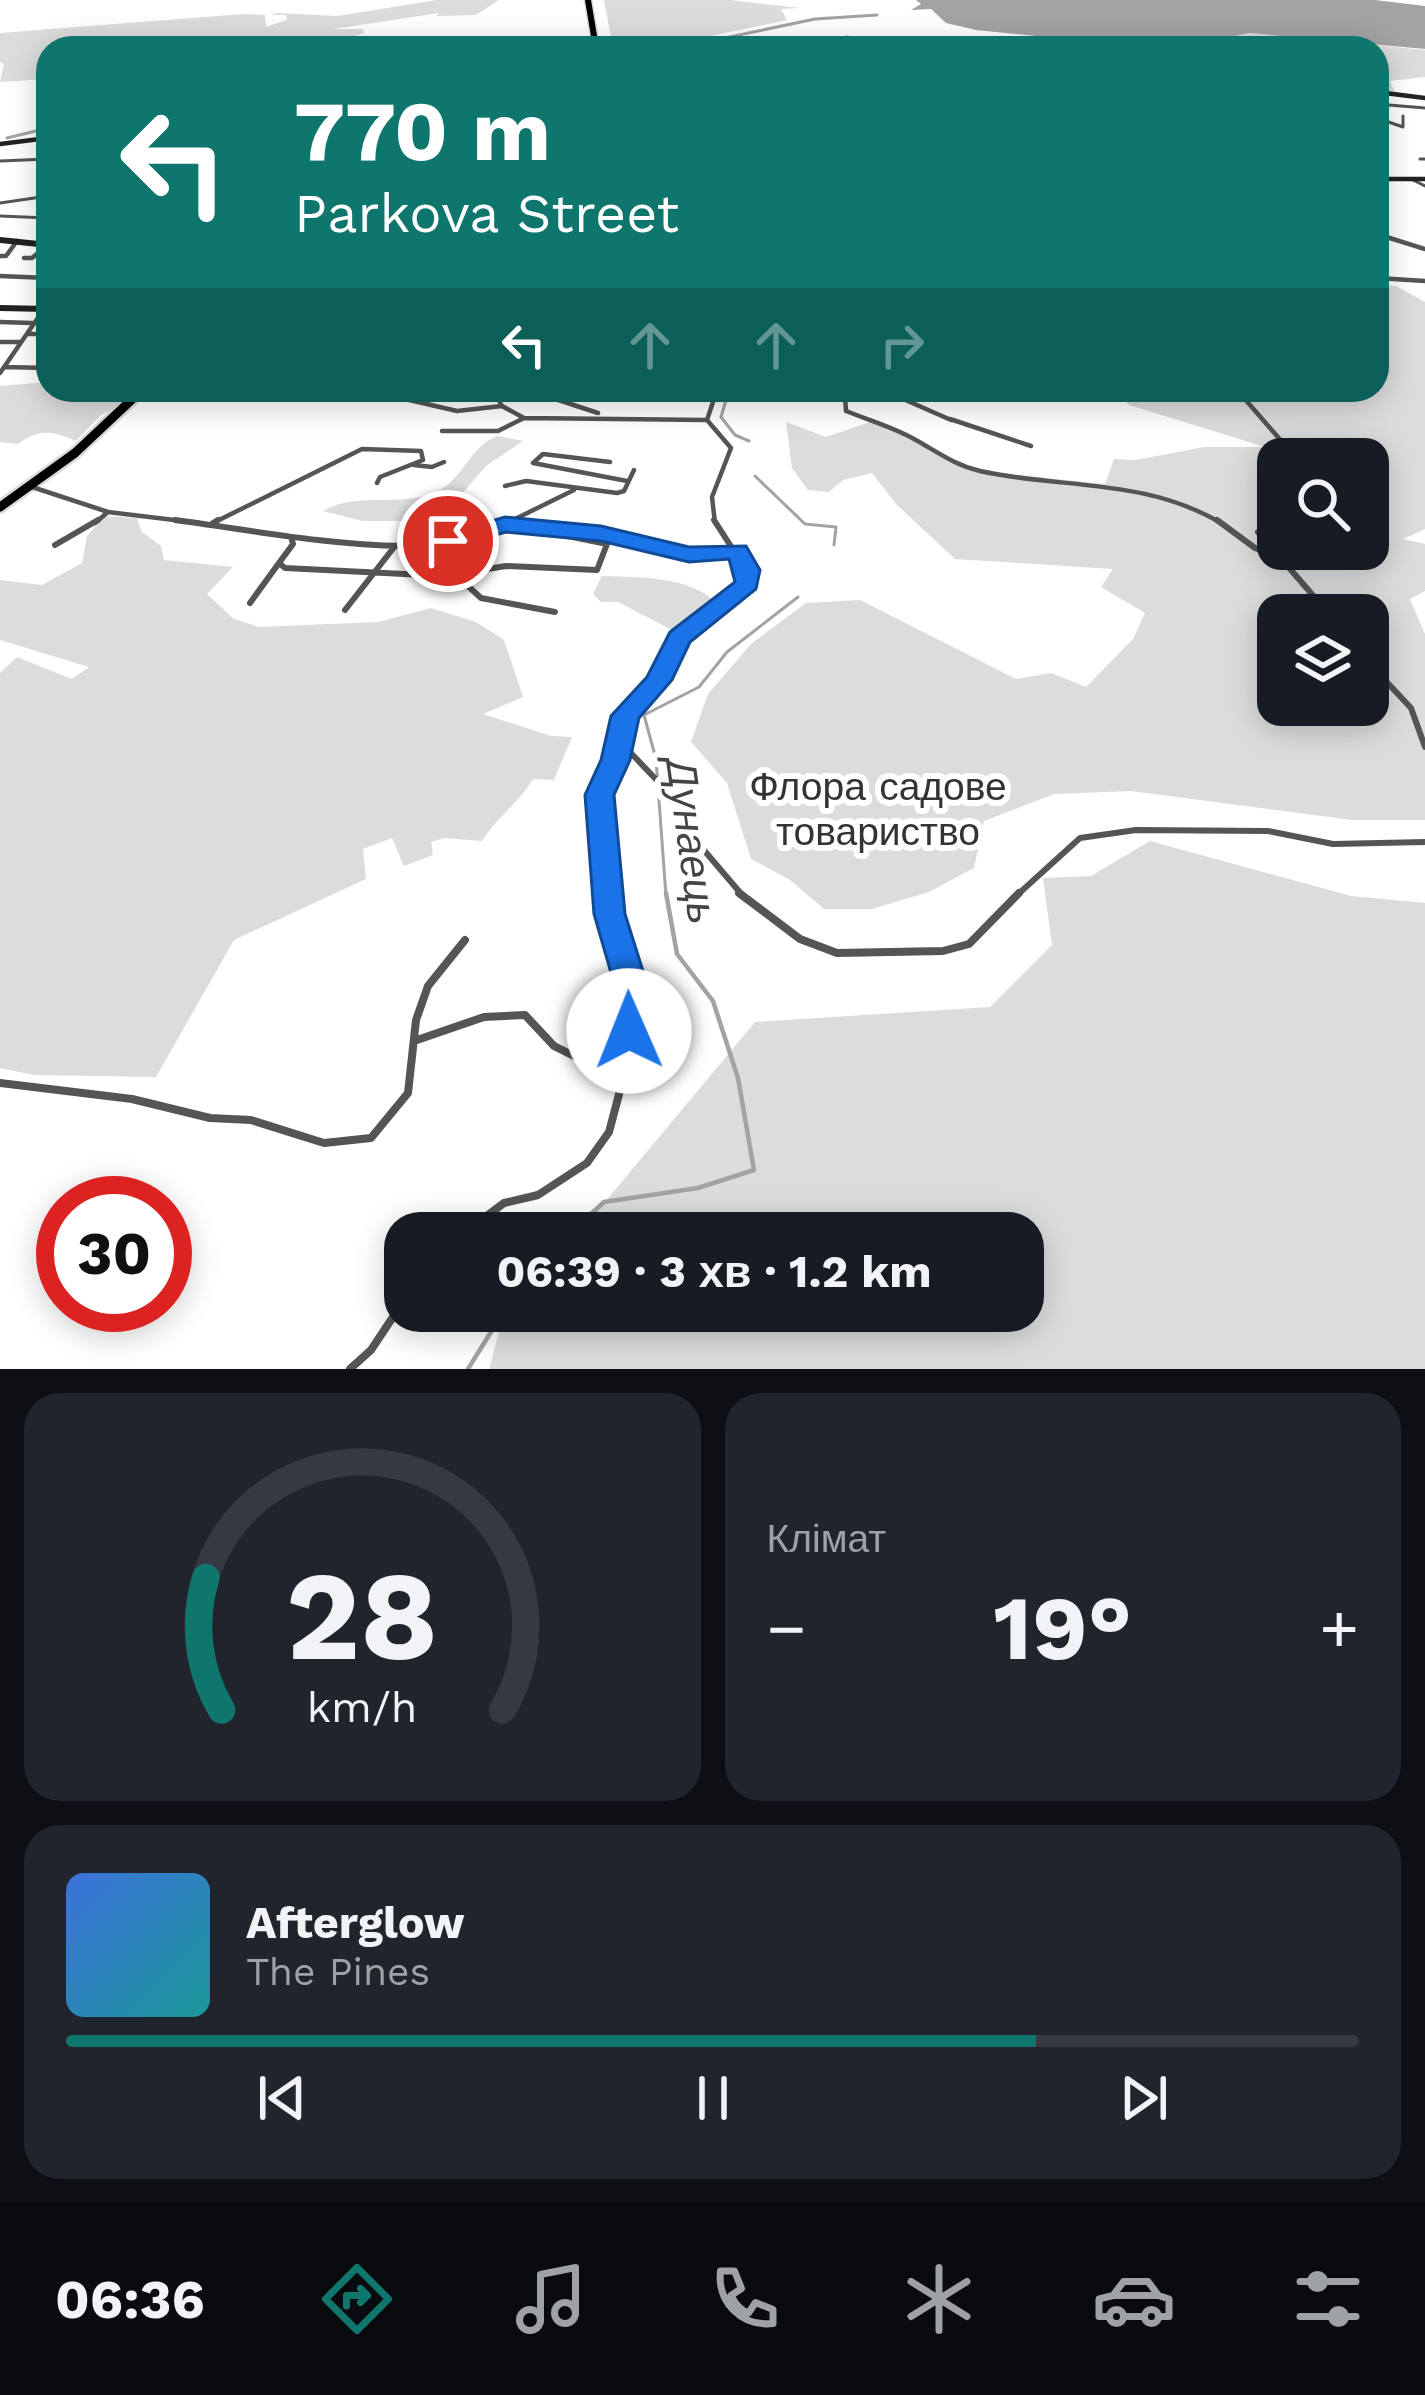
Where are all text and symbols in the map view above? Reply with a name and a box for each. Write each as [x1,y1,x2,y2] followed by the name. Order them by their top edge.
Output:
[294,82,551,180] text: 770 m
[96,84,252,240] icon: left
[294,182,679,245] text: Parkova Street
[491,312,557,378] icon: left
[617,312,683,378] icon: ahead
[743,312,809,378] icon: ahead
[869,312,935,378] icon: right
[1257,438,1389,726] map controls
[1257,438,1389,570] button: search
[397,490,499,592] pin
[415,508,481,574] icon: arrive
[1257,594,1389,726] button: layers
[656,751,728,927] water label: Дунаець
[749,764,1007,854] park label: Флора садове товариство
[566,968,692,1094] position arrow
[36,1176,192,1332] speed limit sign: 30
[496,1245,932,1298] text: 06:39 · 3 хв · 1.2 km
[767,1516,886,1561] text: Клімат
[286,1543,439,1689] text: 28
[993,1575,1132,1681] text: 19°
[767,1590,806,1667] text: −
[1319,1590,1359,1667] text: +
[307,1682,417,1732] text: km/h
[246,1896,465,1949] text: Afterglow
[246,1949,430,1994] text: The Pines
[249,2065,315,2131] icon: previous
[680,2065,746,2131] icon: pause
[1111,2065,1177,2131] icon: next
[315,2257,399,2341] icon: directions
[509,2257,593,2341] icon: music
[703,2257,787,2341] icon: phone
[897,2257,981,2341] icon: climate
[1092,2257,1176,2341] icon: car
[1286,2257,1370,2341] icon: filters
[55,2268,205,2331] text: 06:36

